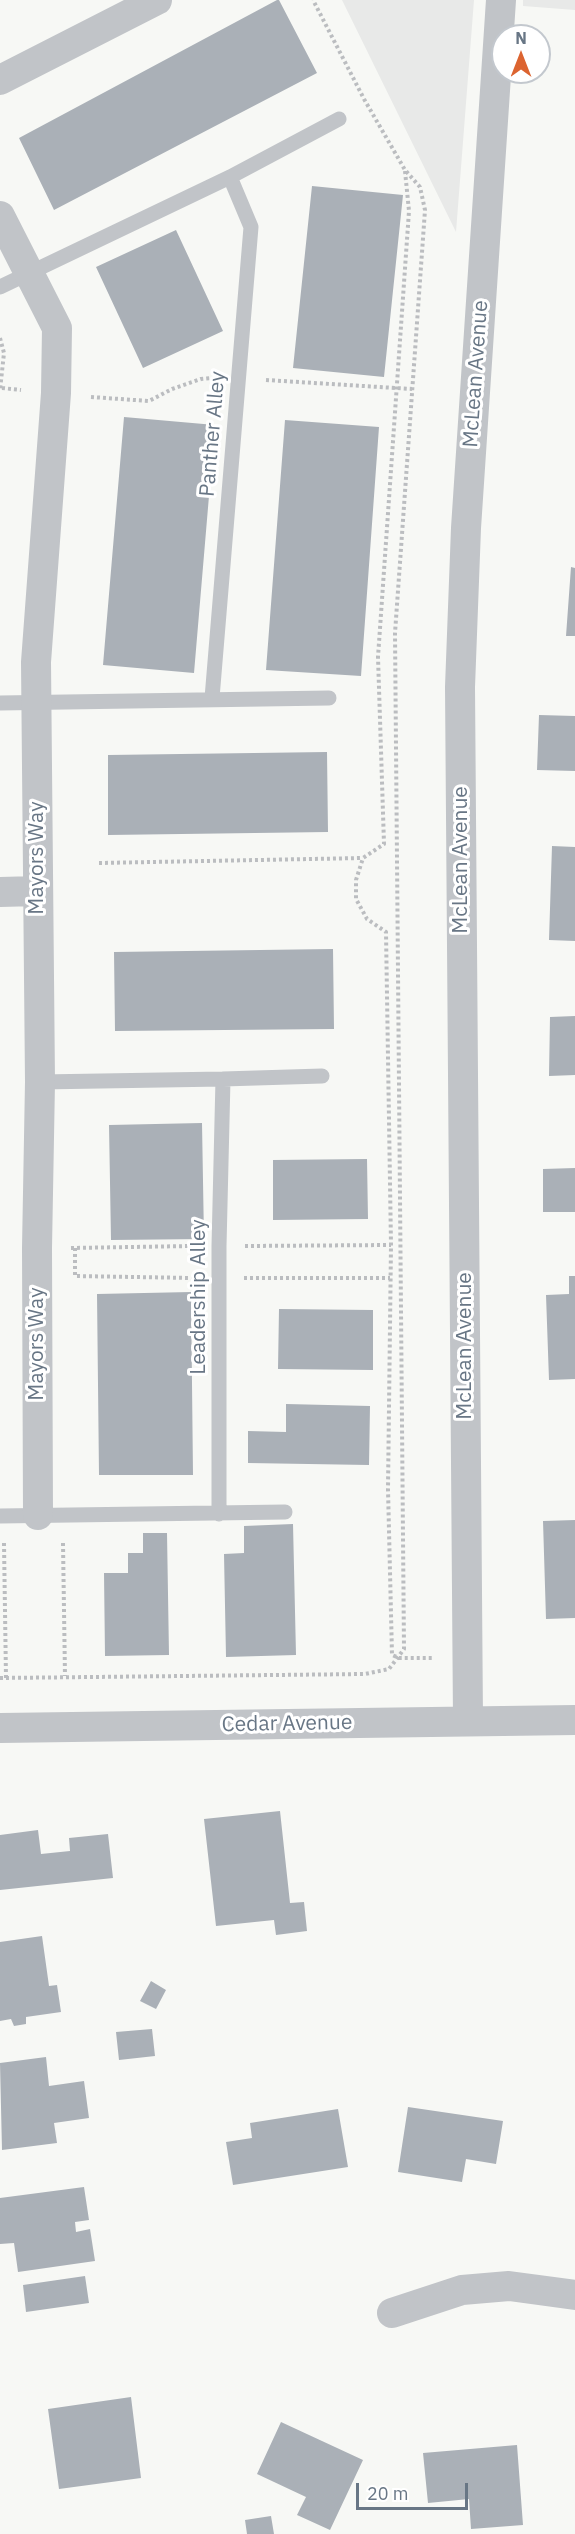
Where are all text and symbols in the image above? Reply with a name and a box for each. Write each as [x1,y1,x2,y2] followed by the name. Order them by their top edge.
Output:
[491,24,551,84] north arrow
[515,28,527,48] text: N
[458,299,494,449] street label: McLean Avenue
[195,370,231,498] street label: Panther Alley
[448,786,474,934] street label: McLean Avenue
[24,801,50,915] street label: Mayors Way
[186,1219,212,1375] street label: Leadership Alley
[452,1272,478,1420] street label: McLean Avenue
[24,1287,50,1401] street label: Mayors Way
[221,1710,353,1738] street label: Cedar Avenue
[359,2471,472,2509] scale bar
[367,2482,409,2505] text: 20 m

